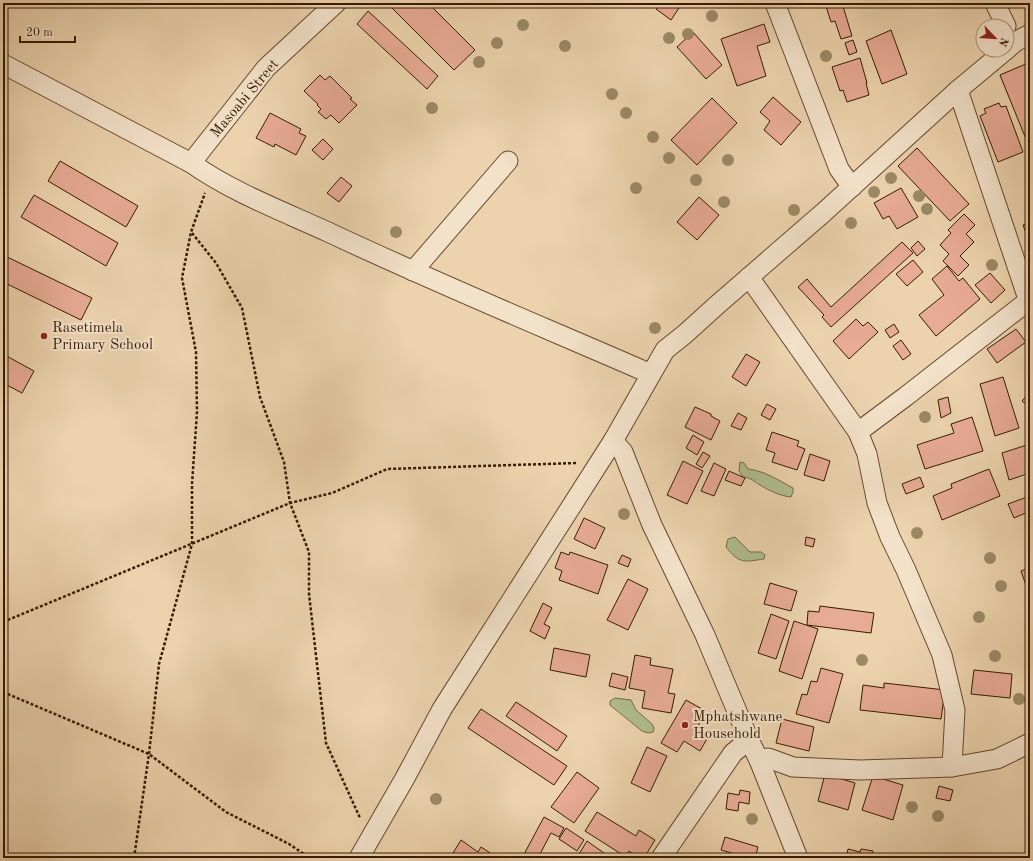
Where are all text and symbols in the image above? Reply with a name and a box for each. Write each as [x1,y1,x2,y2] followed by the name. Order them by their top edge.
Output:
[20,18,75,44] scale bar
[975,18,1015,58] north arrow
[26,27,53,39] text: 20 m
[996,35,1009,48] text: N
[208,57,282,141] street label: Masoabi Street
[52,321,153,353] place label: Rasetimela Primary School
[39,331,49,341] marker: Rasetimela Primary School
[693,710,783,742] place label: Mphatshwane Household
[680,720,690,730] marker: Mphatshwane Household

